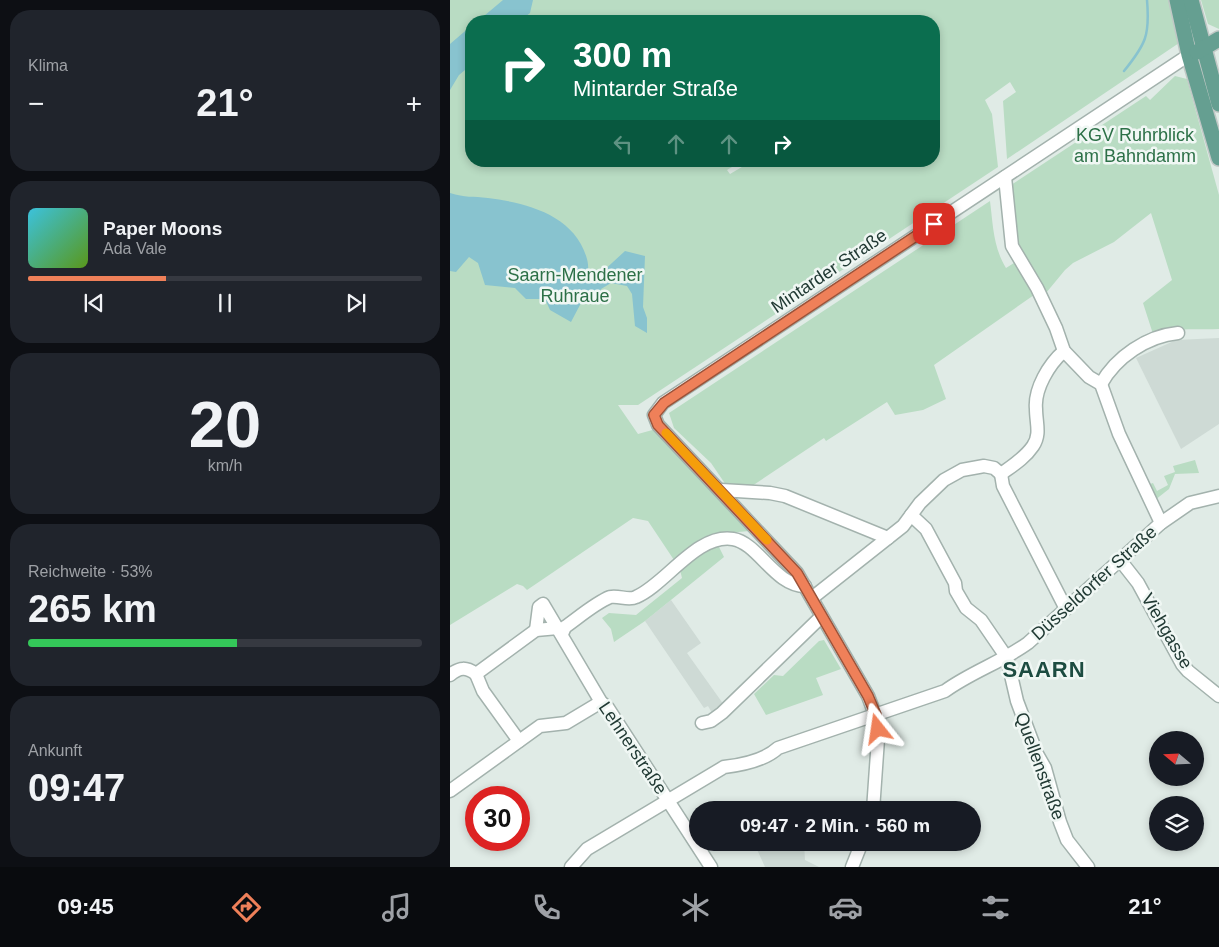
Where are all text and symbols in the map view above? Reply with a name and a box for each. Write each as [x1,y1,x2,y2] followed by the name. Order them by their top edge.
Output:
[490,35,555,100] icon: right
[573,35,672,74] text: 300 m
[28,57,68,74] text: Klima
[573,76,738,101] text: Mintarder Straße
[196,82,254,124] text: 21°
[28,88,44,119] text: −
[406,88,422,119] text: +
[1074,125,1196,166] park label: KGV Ruhrblick am Bahndamm
[609,130,637,158] icon: left
[662,130,690,158] icon: ahead
[715,130,743,158] icon: ahead
[768,130,796,158] icon: right
[913,203,955,245] pin
[920,210,948,238] icon: arrive
[103,218,222,239] text: Paper Moons
[767,225,891,317] street label: Mintarder Straße
[103,240,167,257] text: Ada Vale
[507,265,643,306] park label: Saarn-Mendener Ruhraue
[80,289,108,317] icon: previous
[211,289,239,317] icon: pause
[342,289,370,317] icon: next
[189,388,261,461] text: 20
[208,457,242,474] text: km/h
[1027,522,1161,644] street label: Düsseldorfer Straße
[28,563,153,580] text: Reichweite · 53%
[28,588,157,630] text: 265 km
[1137,590,1197,672] street label: Viehgasse
[1002,657,1086,682] district label: SAARN
[595,698,671,798] street label: Lehnerstraße
[851,702,903,754] position arrow
[1011,709,1069,823] street label: Quellenstraße
[1149,731,1204,786] north arrow
[1149,731,1204,851] map controls
[28,742,82,759] text: Ankunft
[28,767,125,809] text: 09:47
[465,786,530,851] speed limit sign: 30
[1149,796,1204,851] button: layers
[740,815,930,836] text: 09:47 · 2 Min. · 560 m
[229,890,264,925] icon: directions
[379,890,414,925] icon: music
[529,890,564,925] icon: phone
[678,890,713,925] icon: climate
[828,890,863,925] icon: car
[978,890,1013,925] icon: filters
[57,894,114,919] text: 09:45
[1128,894,1161,919] text: 21°

